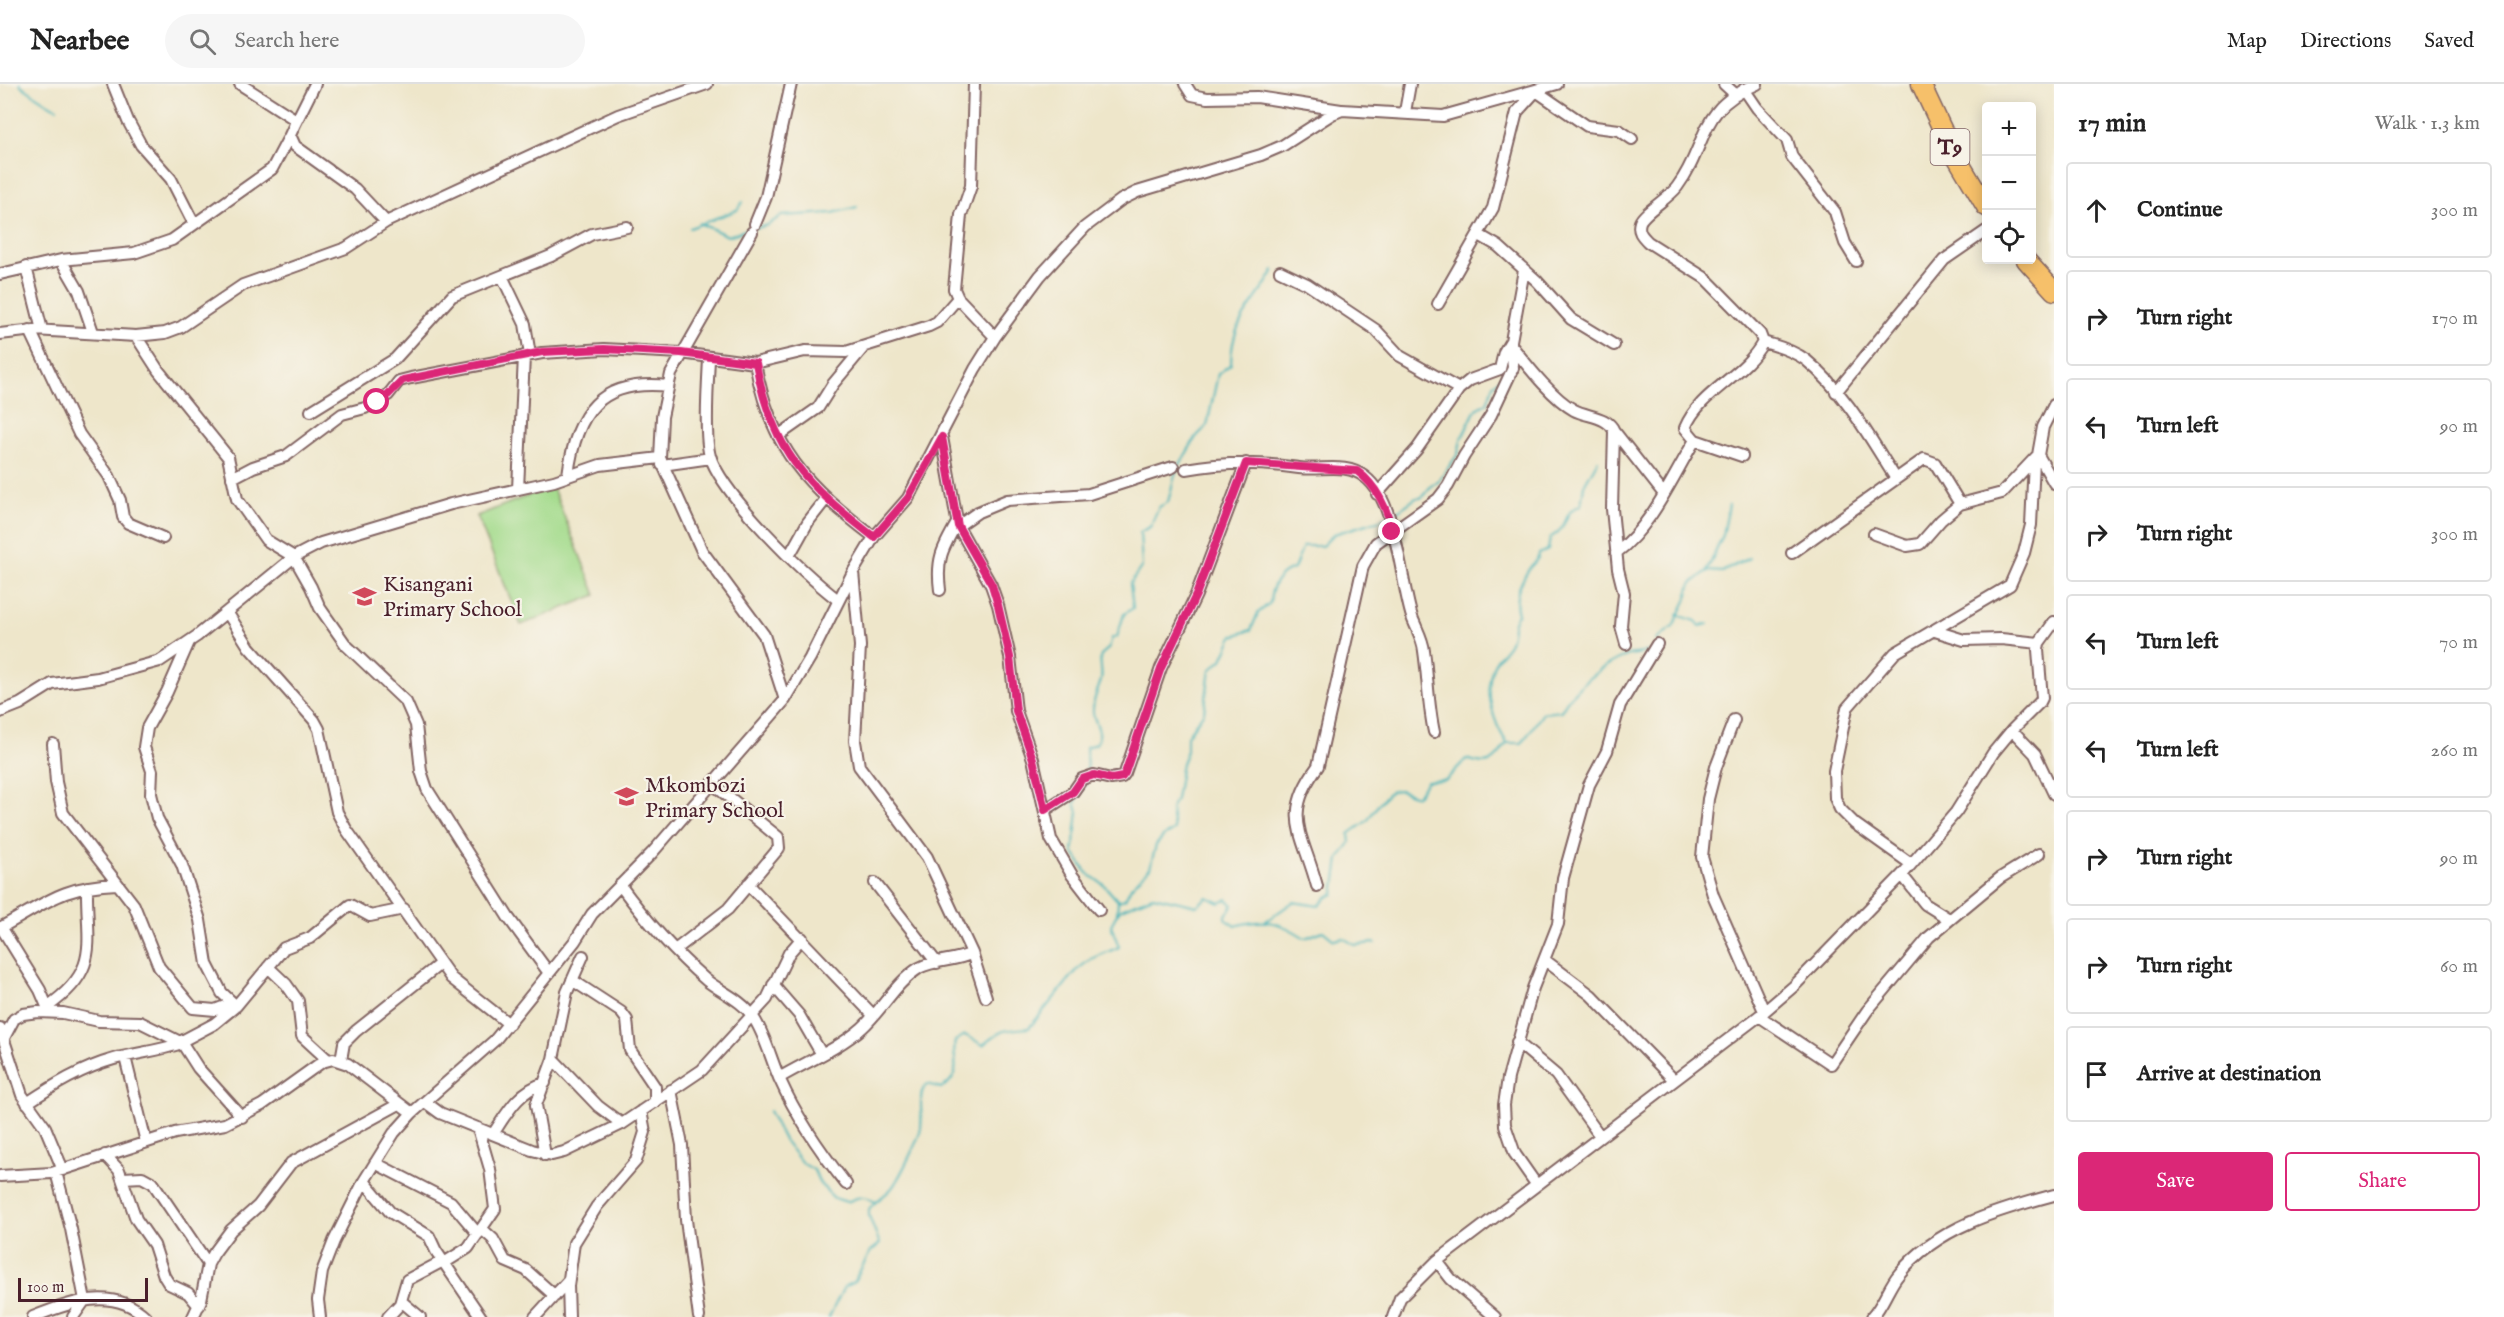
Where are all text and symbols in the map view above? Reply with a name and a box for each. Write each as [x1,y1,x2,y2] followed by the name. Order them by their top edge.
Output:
[165,14,585,68] search box
[30,24,129,59] text: Nearbee
[186,25,219,58] icon: search
[234,27,339,55] text: Search here
[2227,28,2267,55] text: Map
[2300,28,2391,55] text: Directions
[2424,28,2474,55] text: Saved
[1982,102,2036,264] map controls
[1982,102,2036,156] button: +
[2078,107,2146,140] text: 17 min
[2374,111,2480,136] text: Walk · 1.3 km
[1930,129,1970,165] road number: T9
[1982,156,2036,210] button: −
[2080,194,2113,227] icon: ahead
[2137,196,2223,224] text: Continue
[2431,198,2478,223] text: 300 m
[1982,210,2036,264] button: locate
[2080,302,2113,335] icon: right
[2137,304,2232,332] text: Turn right
[2432,306,2478,331] text: 170 m
[363,388,389,414] route start
[2080,410,2113,443] icon: left
[2137,412,2219,440] text: Turn left
[2440,414,2478,439] text: 90 m
[1378,518,1404,544] route end
[2080,518,2113,551] icon: right
[2137,520,2232,548] text: Turn right
[2431,522,2478,547] text: 300 m
[383,571,522,624] place label: Kisangani Primary School
[352,583,378,609] school or university icon: Kisangani Primary School
[2080,626,2113,659] icon: left
[2137,628,2219,656] text: Turn left
[2439,630,2478,655] text: 70 m
[2080,734,2113,767] icon: left
[2137,736,2219,764] text: Turn left
[2431,738,2478,763] text: 260 m
[645,772,784,825] place label: Mkombozi Primary School
[614,784,640,810] school or university icon: Mkombozi Primary School
[2080,842,2113,875] icon: right
[2137,844,2232,872] text: Turn right
[2440,846,2478,871] text: 90 m
[2080,950,2113,983] icon: right
[2137,952,2232,980] text: Turn right
[2440,954,2478,979] text: 60 m
[2080,1058,2113,1091] icon: arrive
[2137,1060,2321,1088] text: Arrive at destination
[2078,1152,2273,1211] button: Save
[2285,1152,2480,1211] button: Share
[18,1275,148,1302] scale bar
[27,1278,64,1298] text: 100 m

